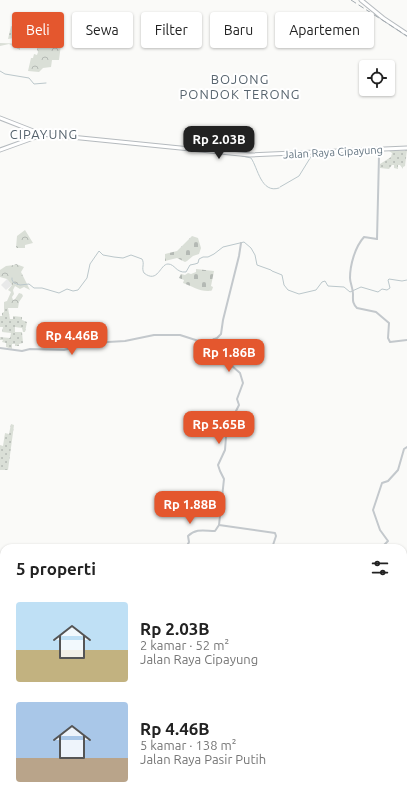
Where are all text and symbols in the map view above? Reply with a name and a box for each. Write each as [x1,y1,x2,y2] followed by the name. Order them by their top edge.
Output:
[12,12,64,48] chip: Beli
[72,12,133,48] chip: Sewa
[141,12,202,48] chip: Filter
[210,12,267,48] chip: Baru
[275,12,374,48] chip: Apartemen
[359,60,395,96] map controls
[359,60,395,96] button: locate
[180,72,300,101] district label: BOJONG PONDOK TERONG
[178,126,260,160] pin: Rp 2.03B
[10,127,78,141] district label: CIPAYUNG
[192,132,246,146] text: Rp 2.03B
[283,143,383,161] street label: Jalan Raya Cipayung
[31,322,113,356] pin: Rp 4.46B
[45,328,99,342] text: Rp 4.46B
[188,339,270,373] pin: Rp 1.86B
[202,345,256,359] text: Rp 1.86B
[178,411,260,445] pin: Rp 5.65B
[192,417,246,431] text: Rp 5.65B
[149,491,231,525] pin: Rp 1.88B
[163,497,217,511] text: Rp 1.88B
[369,557,391,579] icon: filters
[16,559,96,578] text: 5 properti
[48,618,96,666] icon: home
[140,619,210,638] text: Rp 2.03B
[140,638,229,652] text: 2 kamar · 52 m²
[140,652,258,666] text: Jalan Raya Cipayung
[48,718,96,766] icon: home
[140,719,210,738] text: Rp 4.46B
[140,738,236,752] text: 5 kamar · 138 m²
[140,752,266,766] text: Jalan Raya Pasir Putih

